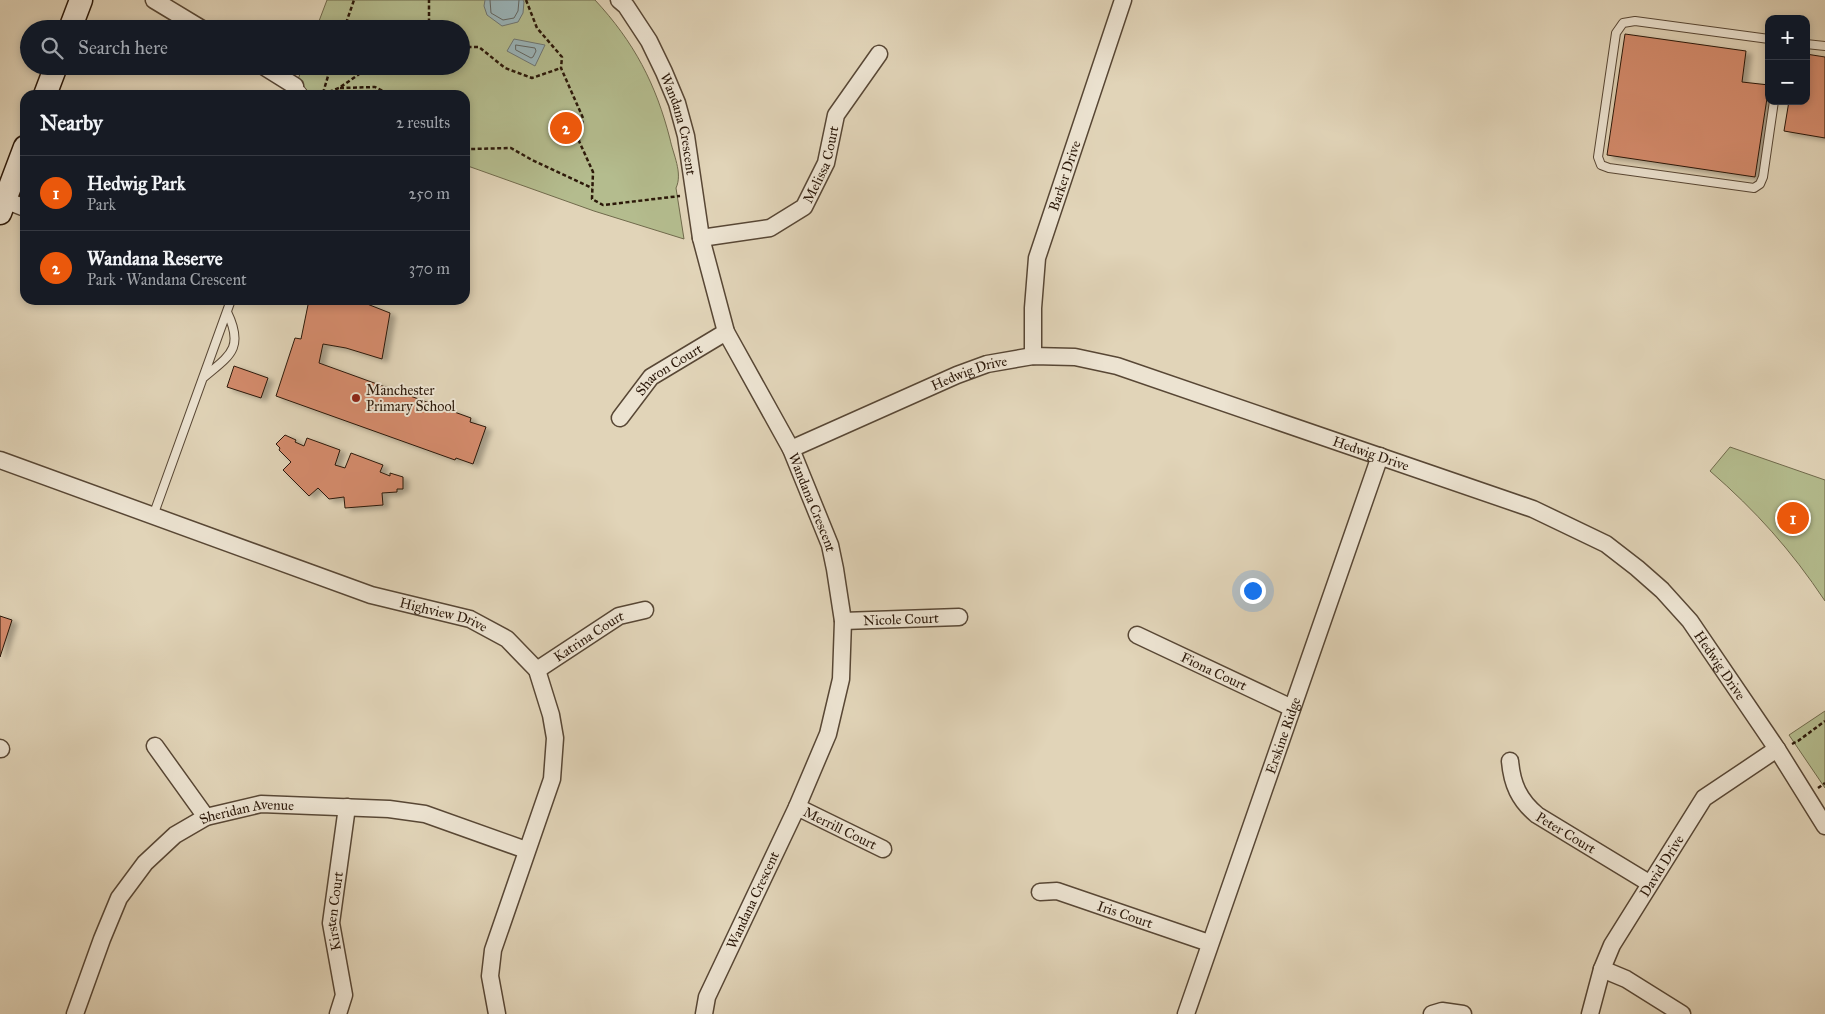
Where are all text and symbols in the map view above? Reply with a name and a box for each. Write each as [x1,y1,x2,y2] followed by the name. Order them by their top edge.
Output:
[1765,15,1810,105] map controls
[1765,15,1810,60] button: +
[20,20,470,75] search box
[38,34,66,62] icon: search
[78,36,168,59] text: Search here
[1765,60,1810,105] button: −
[657,70,700,176] street label: Wandana Crescent
[550,109,582,147] pin: 2
[40,110,103,136] text: Nearby
[396,113,450,132] text: 2 results
[799,124,842,206] street label: Melissa Court
[1045,138,1084,213] street label: Barker Drive
[87,172,186,195] text: Hedwig Park
[53,184,59,203] text: 1
[409,184,450,203] text: 250 m
[87,195,116,214] text: Park
[87,247,223,270] text: Wandana Reserve
[52,259,60,278] text: 2
[409,259,450,278] text: 370 m
[87,270,247,289] text: Park · Wandana Crescent
[632,340,705,399] street label: Sharon Court
[928,352,1008,394] street label: Hedwig Drive
[366,382,455,415] place label: Manchester Primary School
[350,392,362,404] marker: Manchester Primary School
[1331,432,1412,474] street label: Hedwig Drive
[785,450,840,553] street label: Wandana Crescent
[1777,499,1809,537] pin: 1
[1240,578,1266,604] your location
[398,594,491,636] street label: Highview Drive
[550,607,625,665] street label: Katrina Court
[863,609,939,629] street label: Nicole Court
[1691,628,1750,703] street label: Hedwig Drive
[1178,648,1250,694] street label: Fiona Court
[1262,695,1304,776] street label: Erskine Ridge
[196,795,295,828] street label: Sheridan Avenue
[801,803,880,853] street label: Merrill Court
[1533,808,1599,857] street label: Peter Court
[1636,832,1687,900] street label: David Drive
[723,849,783,951] street label: Wandana Crescent
[322,870,347,952] street label: Kirsten Court
[1095,897,1155,932] street label: Iris Court

